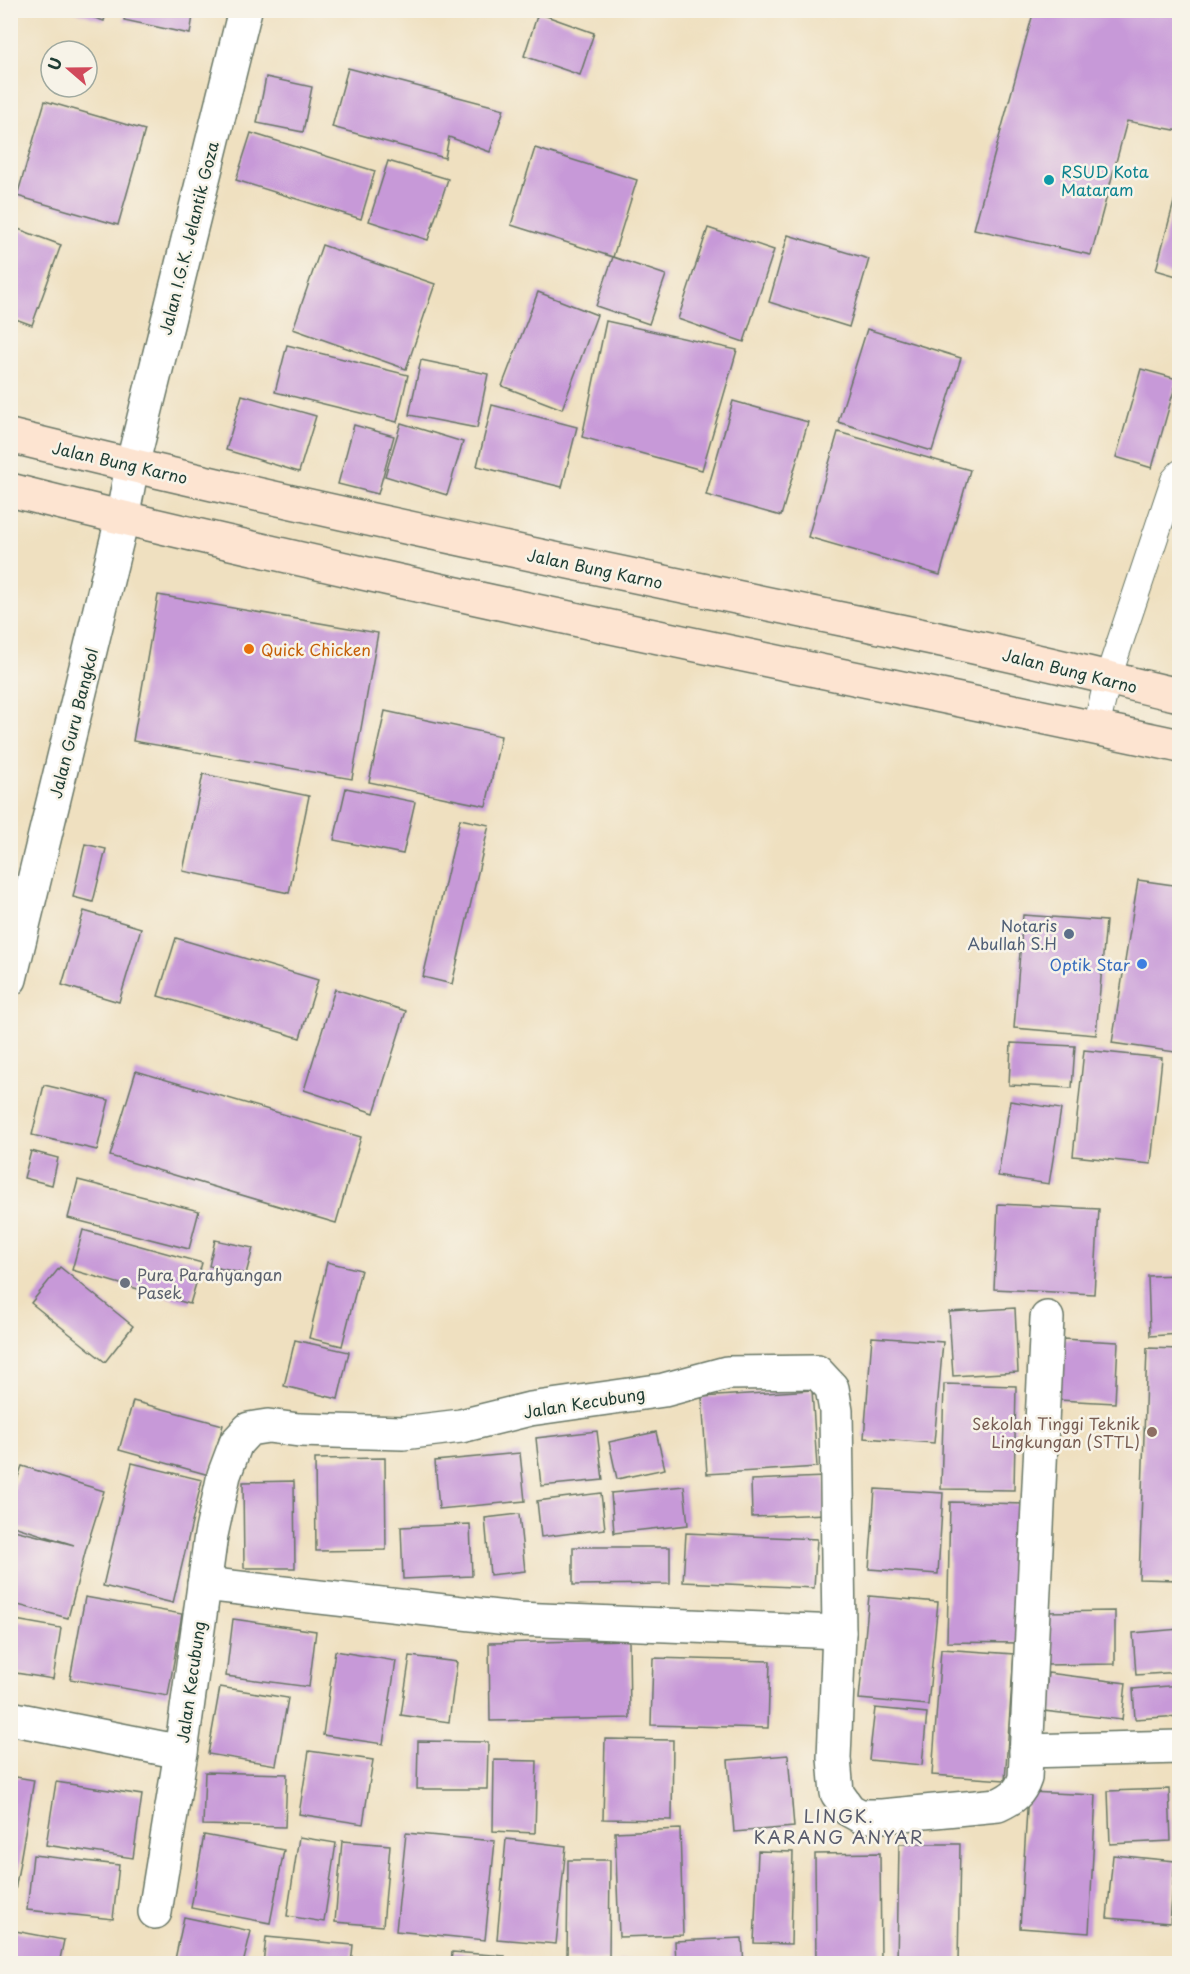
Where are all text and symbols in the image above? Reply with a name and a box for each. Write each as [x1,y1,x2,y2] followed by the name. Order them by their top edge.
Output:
[39,39,99,99] north arrow
[41,54,67,73] text: U
[152,139,224,337] street label: Jalan I.G.K. Jelantik Goza
[1061,159,1149,201] place label: RSUD Kota Mataram
[1042,173,1056,187] marker: RSUD Kota Mataram
[50,435,190,489] street label: Jalan Bung Karno
[525,542,665,594] street label: Jalan Bung Karno
[261,637,371,661] place label: Quick Chicken
[242,642,256,656] marker: Quick Chicken
[1000,642,1140,698] street label: Jalan Bung Karno
[43,645,103,801] street label: Jalan Guru Bangkol
[967,913,1057,955] place label: Notaris Abullah S.H
[1062,927,1076,941] marker: Notaris Abullah S.H
[1050,952,1131,976] place label: Optik Star
[1135,957,1149,971] marker: Optik Star
[137,1262,282,1304] place label: Pura Parahyangan Pasek
[118,1276,132,1290] marker: Pura Parahyangan Pasek
[521,1381,647,1423] street label: Jalan Kecubung
[972,1411,1140,1453] place label: Sekolah Tinggi Teknik Lingkungan (STTL)
[1145,1425,1159,1439] marker: Sekolah Tinggi Teknik Lingkungan (STTL)
[170,1619,210,1745] street label: Jalan Kecubung
[754,1802,924,1850] district label: LINGK. KARANG ANYAR

